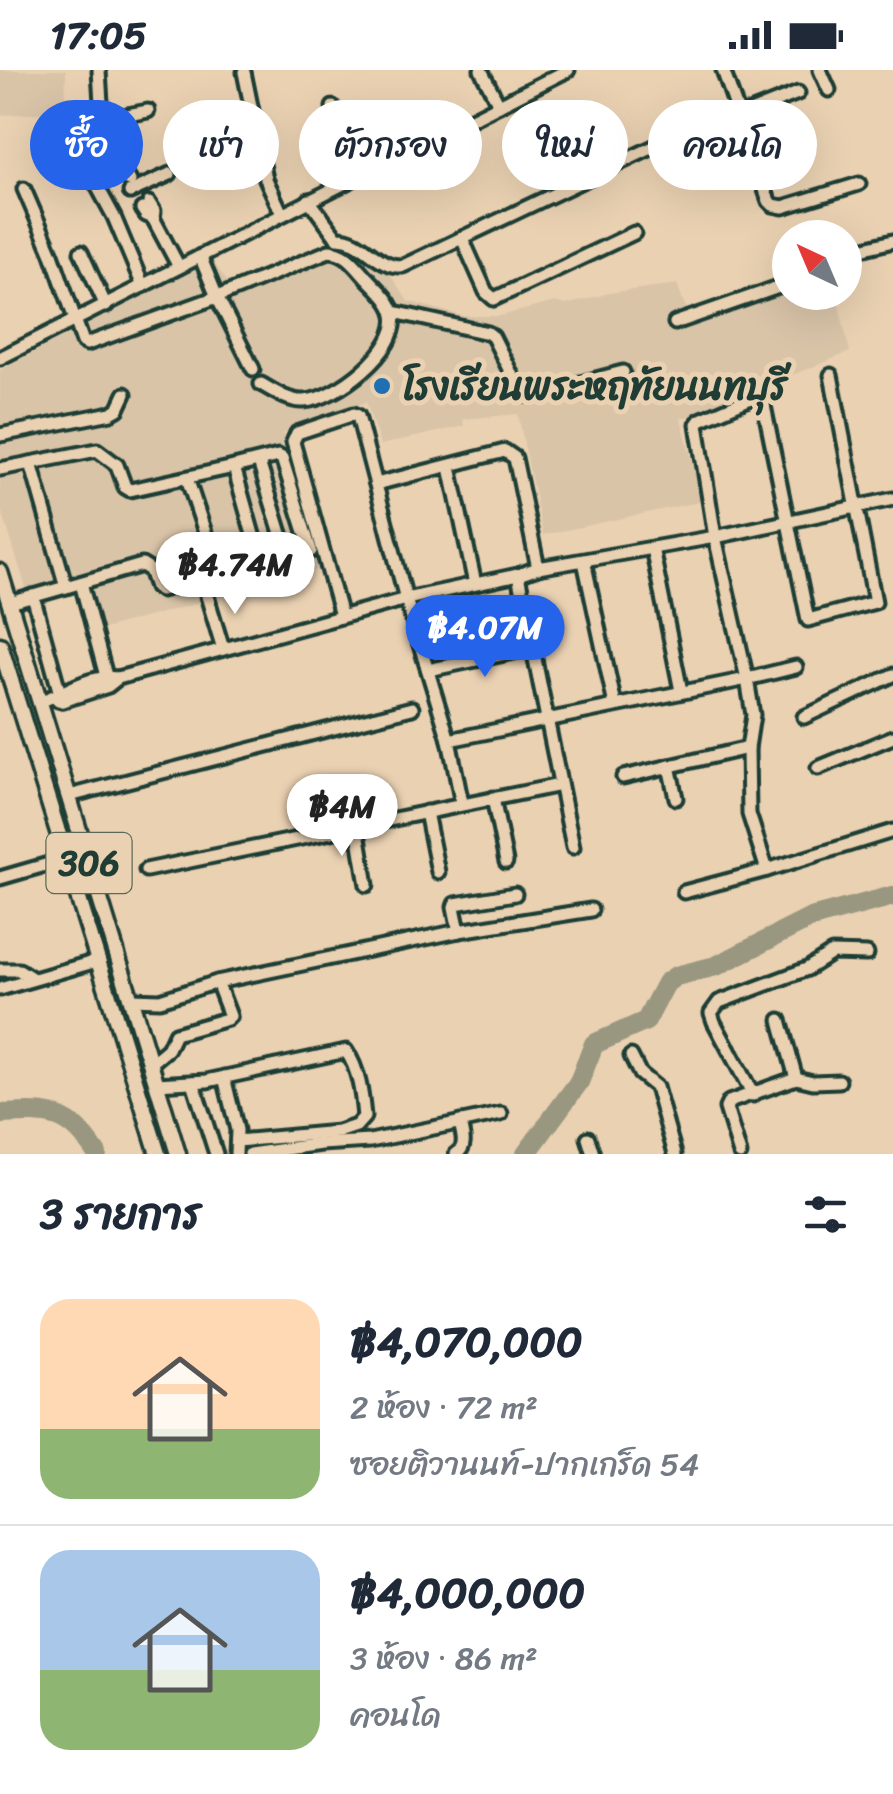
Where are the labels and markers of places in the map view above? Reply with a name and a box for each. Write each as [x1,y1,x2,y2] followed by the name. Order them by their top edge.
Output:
[402,353,792,420] place label: โรงเรียนพระหฤทัยนนทบุรี
[371,375,393,397] marker: โรงเรียนพระหฤทัยนนทบุรี
[154,532,316,617] pin: ฿4.74M
[404,595,566,680] pin: ฿4.07M
[294,774,390,859] pin: ฿4M

